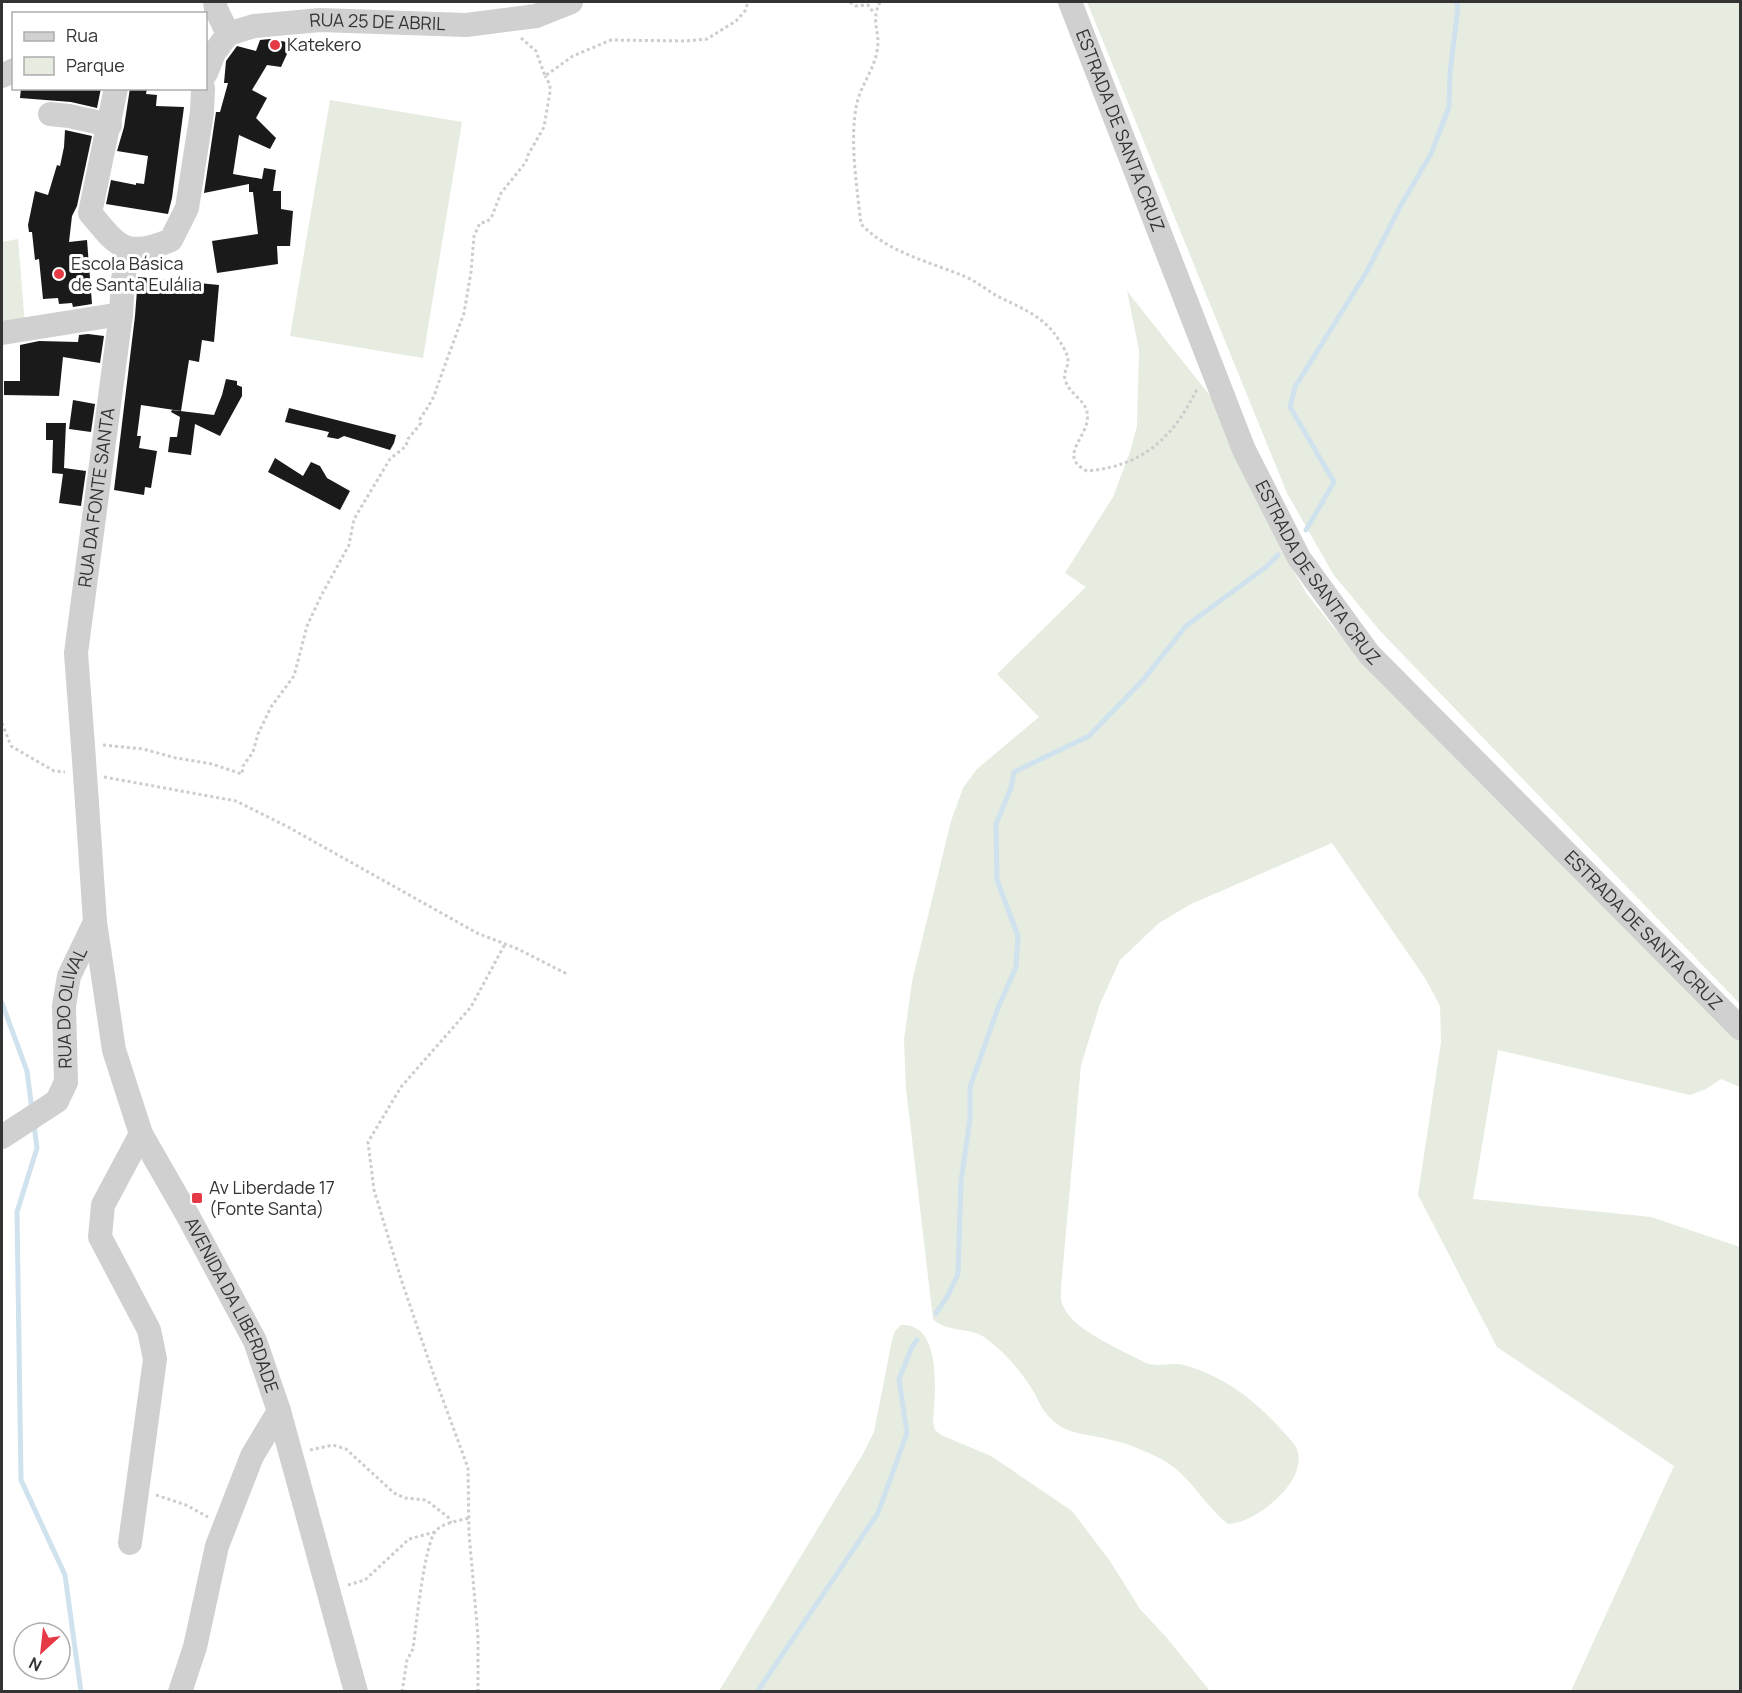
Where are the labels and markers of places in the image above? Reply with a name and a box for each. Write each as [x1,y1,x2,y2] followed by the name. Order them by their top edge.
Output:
[287,32,361,56] place label: Katekero
[268,38,282,52] marker: Katekero
[71,251,202,296] place label: Escola Básica de Santa Eulália
[52,267,66,281] marker: Escola Básica de Santa Eulália
[209,1175,335,1220] place label: Av Liberdade 17 (Fonte Santa)
[190,1191,204,1205] marker: Av Liberdade 17 (Fonte Santa)

